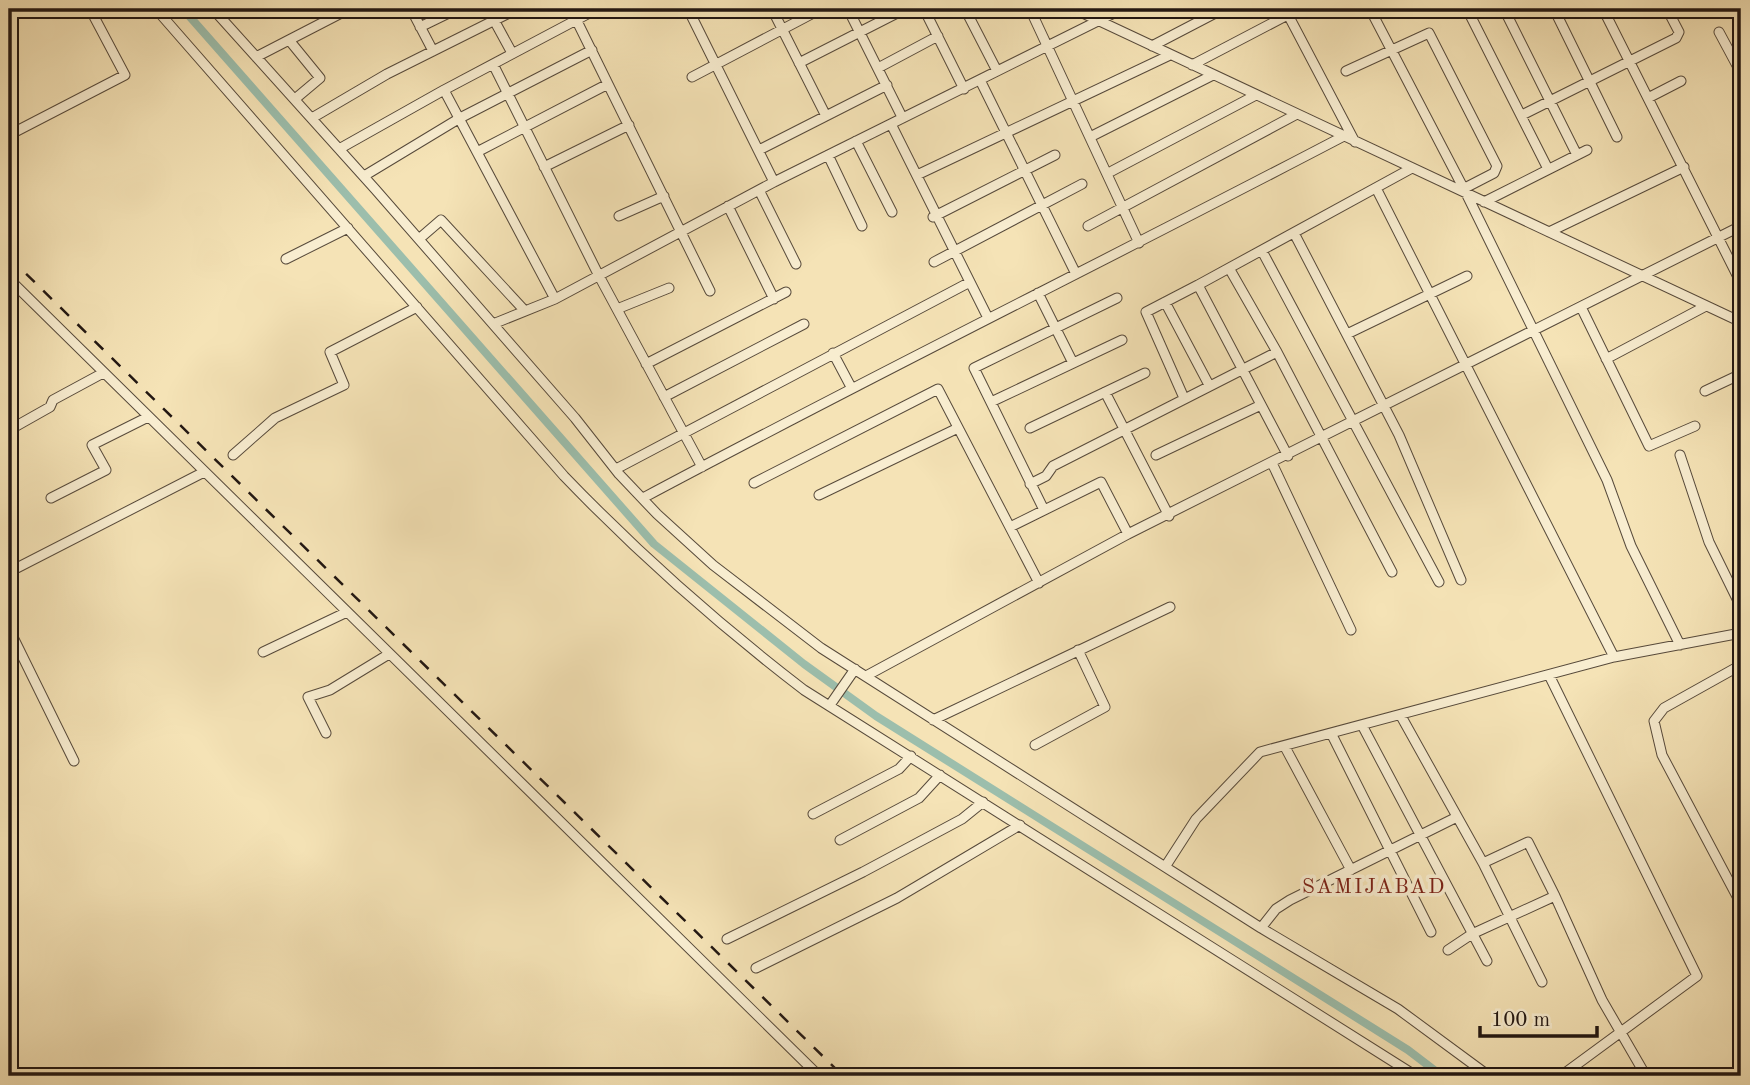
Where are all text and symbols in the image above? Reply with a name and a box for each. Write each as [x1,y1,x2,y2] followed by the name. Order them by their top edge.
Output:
[1302,877,1446,898] district label: SAMIJABAD
[1480,994,1598,1038] scale bar
[1491,1010,1550,1031] text: 100 m

